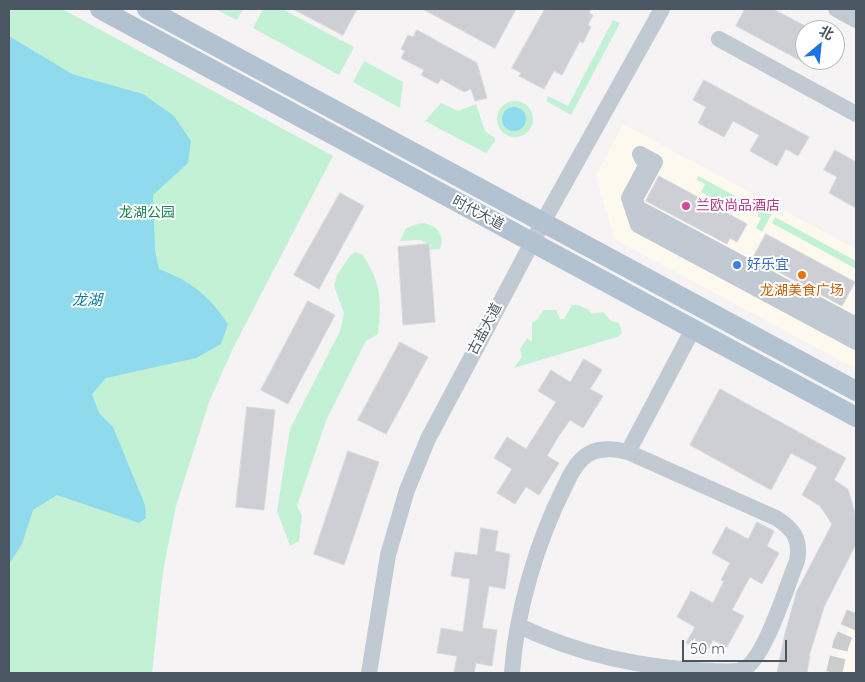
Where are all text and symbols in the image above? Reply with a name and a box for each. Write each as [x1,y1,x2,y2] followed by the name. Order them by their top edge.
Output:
[795,20,845,70] north arrow
[816,21,837,44] text: 北
[449,192,507,234] street label: 时代大道
[696,198,780,214] place label: 兰欧尚品酒店
[680,200,692,212] marker: 兰欧尚品酒店
[119,205,175,221] park label: 龙湖公园
[747,257,789,273] place label: 好乐宜
[731,259,743,271] marker: 好乐宜
[796,269,808,281] marker: 龙湖美食广场
[760,283,844,299] place label: 龙湖美食广场
[72,291,102,309] water label: 龙湖
[464,300,506,358] street label: 古盐大道
[685,630,790,662] scale bar
[690,639,725,658] text: 50 m

